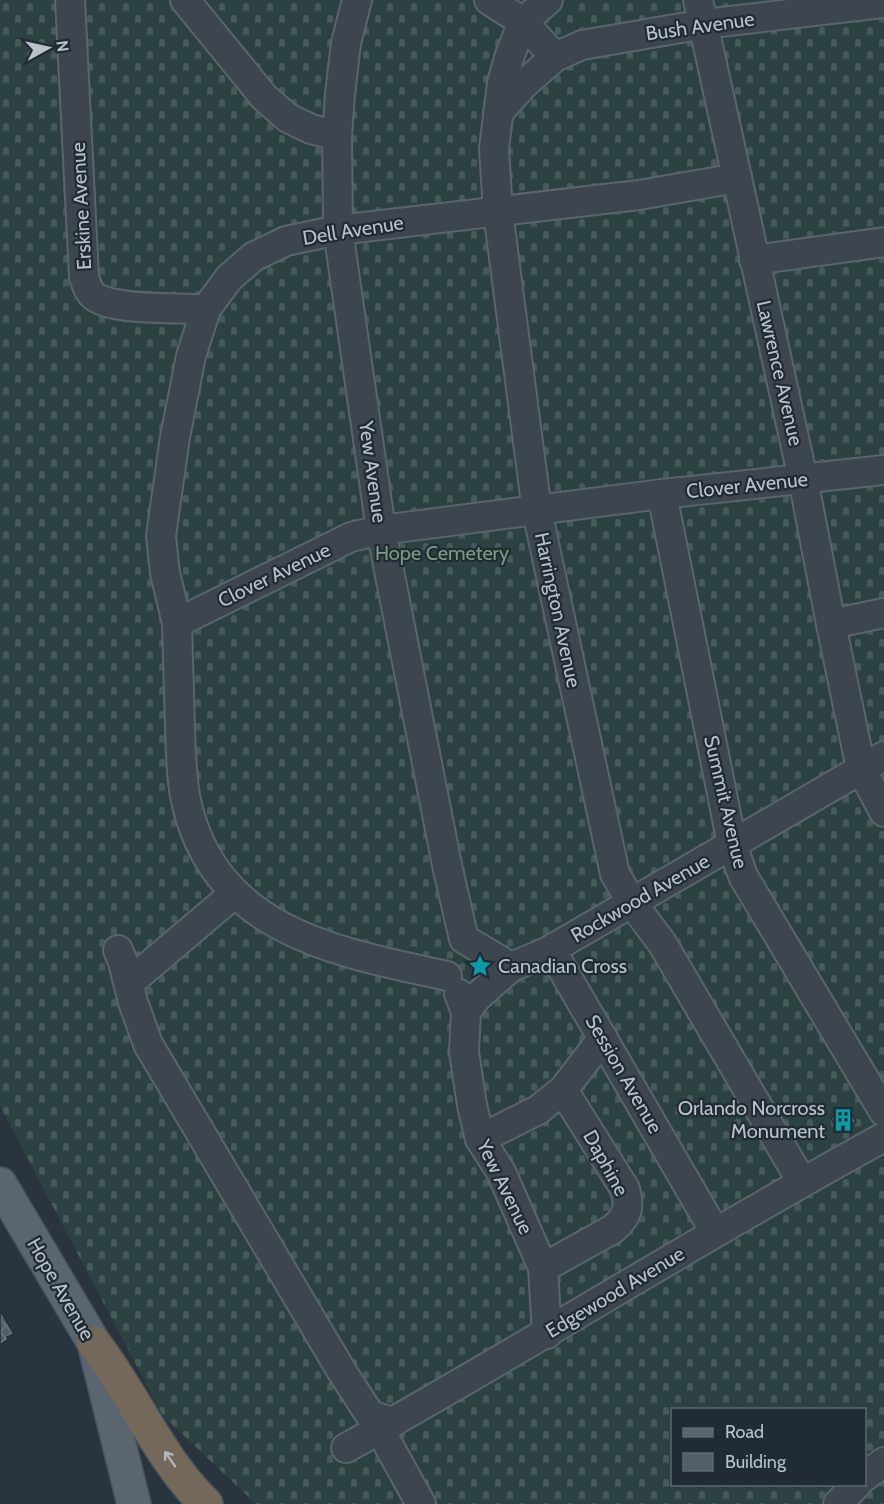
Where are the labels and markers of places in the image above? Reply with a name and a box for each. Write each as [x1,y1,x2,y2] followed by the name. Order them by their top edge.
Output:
[467,953,493,979] place icon: Canadian Cross
[498,954,627,978] place label: Canadian Cross
[678,1096,825,1143] place label: Orlando Norcross Monument
[830,1107,856,1133] building icon: Orlando Norcross Monument

